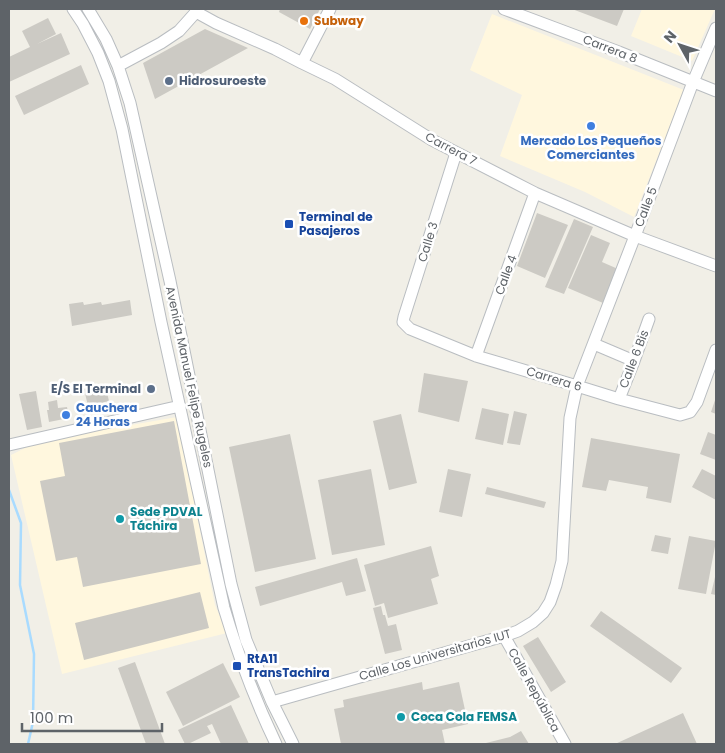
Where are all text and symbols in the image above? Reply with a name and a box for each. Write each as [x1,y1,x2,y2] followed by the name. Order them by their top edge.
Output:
[314,12,364,29] place label: Subway
[298,15,310,27] marker: Subway
[655,20,705,70] north arrow
[659,26,681,47] text: N
[580,30,640,67] street label: Carrera 8
[179,72,267,89] place label: Hidrosuroeste
[163,75,175,87] marker: Hidrosuroeste
[585,120,597,132] marker: Mercado Los Pequeños Comerciantes
[422,128,480,169] street label: Carrera 7
[521,132,662,163] place label: Mercado Los Pequeños Comerciantes
[630,184,661,229] street label: Calle 5
[299,208,373,239] place label: Terminal de Pasajeros
[283,218,295,230] marker: Terminal de Pasajeros
[413,220,442,264] street label: Calle 3
[490,252,521,297] street label: Calle 4
[162,285,217,469] street label: Avenida Manuel Felipe Rugeles
[615,327,652,390] street label: Calle 6 Bis
[524,362,584,395] street label: Carrera 6
[51,380,141,397] place label: E/S El Terminal
[145,383,157,395] marker: E/S El Terminal
[76,399,137,430] place label: Cauchera 24 Horas
[60,409,72,421] marker: Cauchera 24 Horas
[130,503,203,534] place label: Sede PDVAL Táchira
[114,513,126,525] marker: Sede PDVAL Táchira
[357,625,513,684] street label: Calle Los Universitarios IUT
[504,645,565,735] street label: Calle República
[247,650,330,681] place label: RtA11 TransTachira
[231,660,243,672] marker: RtA11 TransTachira
[22,700,162,732] scale bar
[30,707,73,728] text: 100 m
[411,708,517,725] place label: Coca Cola FEMSA
[395,711,407,723] marker: Coca Cola FEMSA

